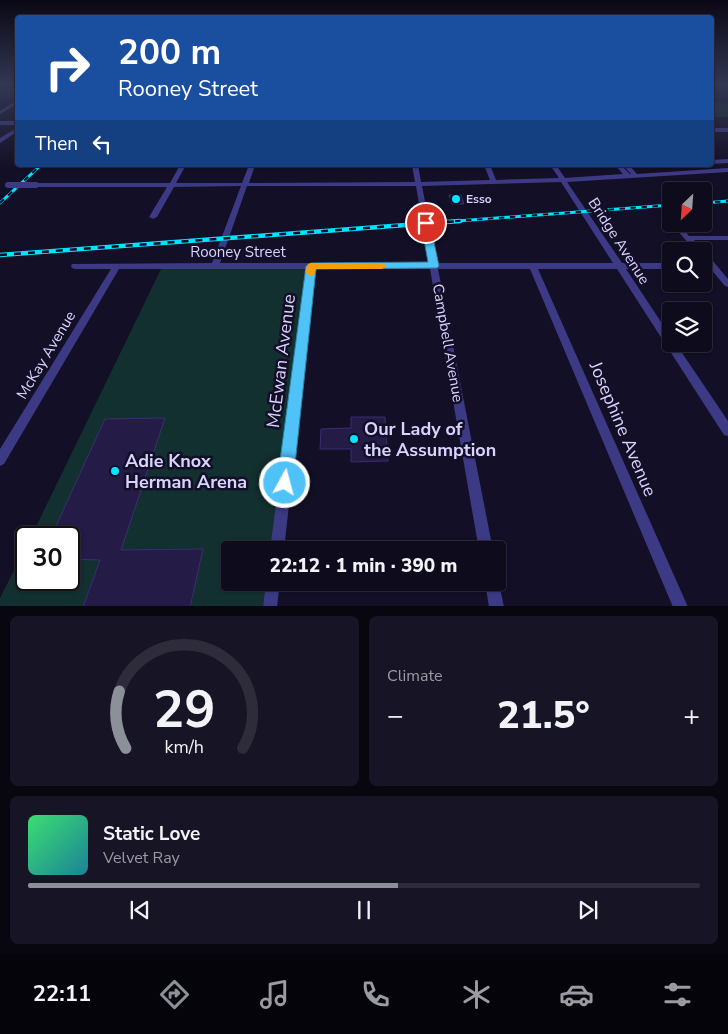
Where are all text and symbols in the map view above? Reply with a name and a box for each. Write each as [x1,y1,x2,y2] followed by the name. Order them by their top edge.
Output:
[118,29,221,76] text: 200 m
[35,35,100,100] icon: right
[118,74,258,104] text: Rooney Street
[88,130,116,158] icon: left
[35,131,78,157] text: Then
[662,182,712,232] north arrow
[662,182,712,352] map controls
[466,191,492,207] place label: Esso
[450,193,462,205] marker: Esso
[584,194,654,288] street label: Bridge Avenue
[405,202,447,244] pin
[412,209,440,237] icon: arrive
[190,242,286,262] street label: Rooney Street
[662,242,712,292] button: search
[428,282,468,404] street label: Campbell Avenue
[261,293,301,429] street label: McEwan Avenue
[662,302,712,352] button: layers
[12,307,80,403] street label: McKay Avenue
[583,357,662,500] street label: Josephine Avenue
[364,417,496,462] place label: Our Lady of the Assumption
[348,433,360,445] marker: Our Lady of the Assumption
[125,449,247,494] place label: Adie Knox Herman Arena
[258,456,310,508] position arrow
[109,465,121,477] marker: Adie Knox Herman Arena
[15,526,80,591] speed limit sign: 30
[270,553,457,579] text: 22:12 · 1 min · 390 m
[387,665,442,687] text: Climate
[153,674,216,745] text: 29
[497,690,590,741] text: 21.5°
[387,697,404,735] text: −
[683,697,700,735] text: +
[165,735,204,759] text: km/h
[103,821,200,847] text: Static Love
[103,847,180,869] text: Velvet Ray
[126,896,154,924] icon: previous
[350,896,378,924] icon: pause
[574,896,602,924] icon: next
[157,977,192,1012] icon: directions
[257,977,292,1012] icon: music
[358,977,393,1012] icon: phone
[459,977,494,1012] icon: climate
[559,977,594,1012] icon: car
[660,977,695,1012] icon: filters
[33,979,91,1009] text: 22:11

